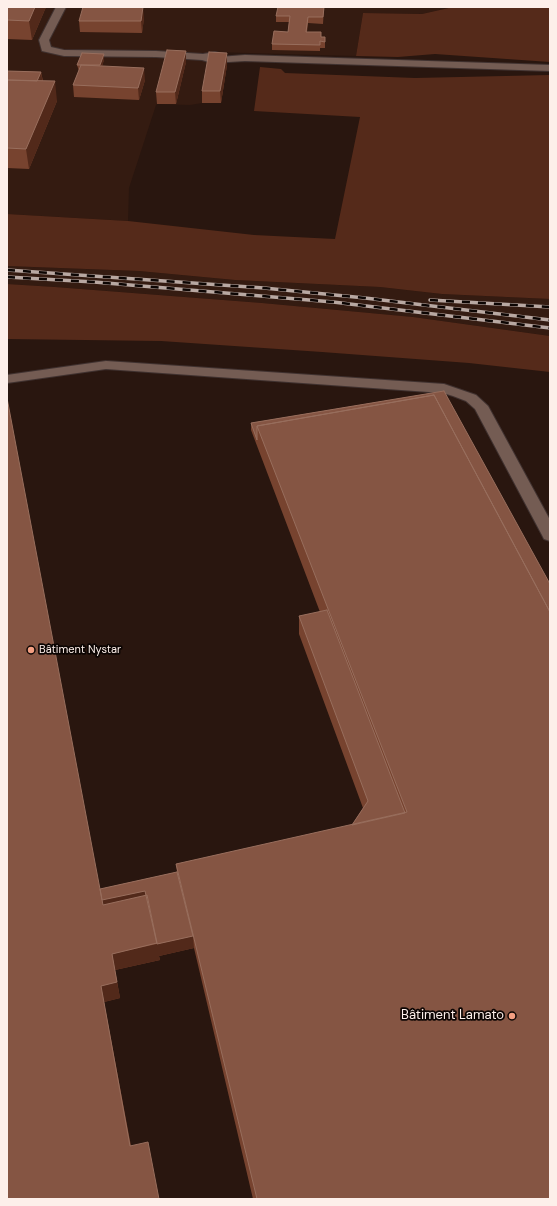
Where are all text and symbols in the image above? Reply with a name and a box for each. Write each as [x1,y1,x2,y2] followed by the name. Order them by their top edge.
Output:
[39,643,121,657] place label: Bâtiment Nystar
[26,645,36,655] marker: Bâtiment Nystar
[401,1008,504,1024] place label: Bâtiment Lamato
[507,1011,517,1021] marker: Bâtiment Lamato

